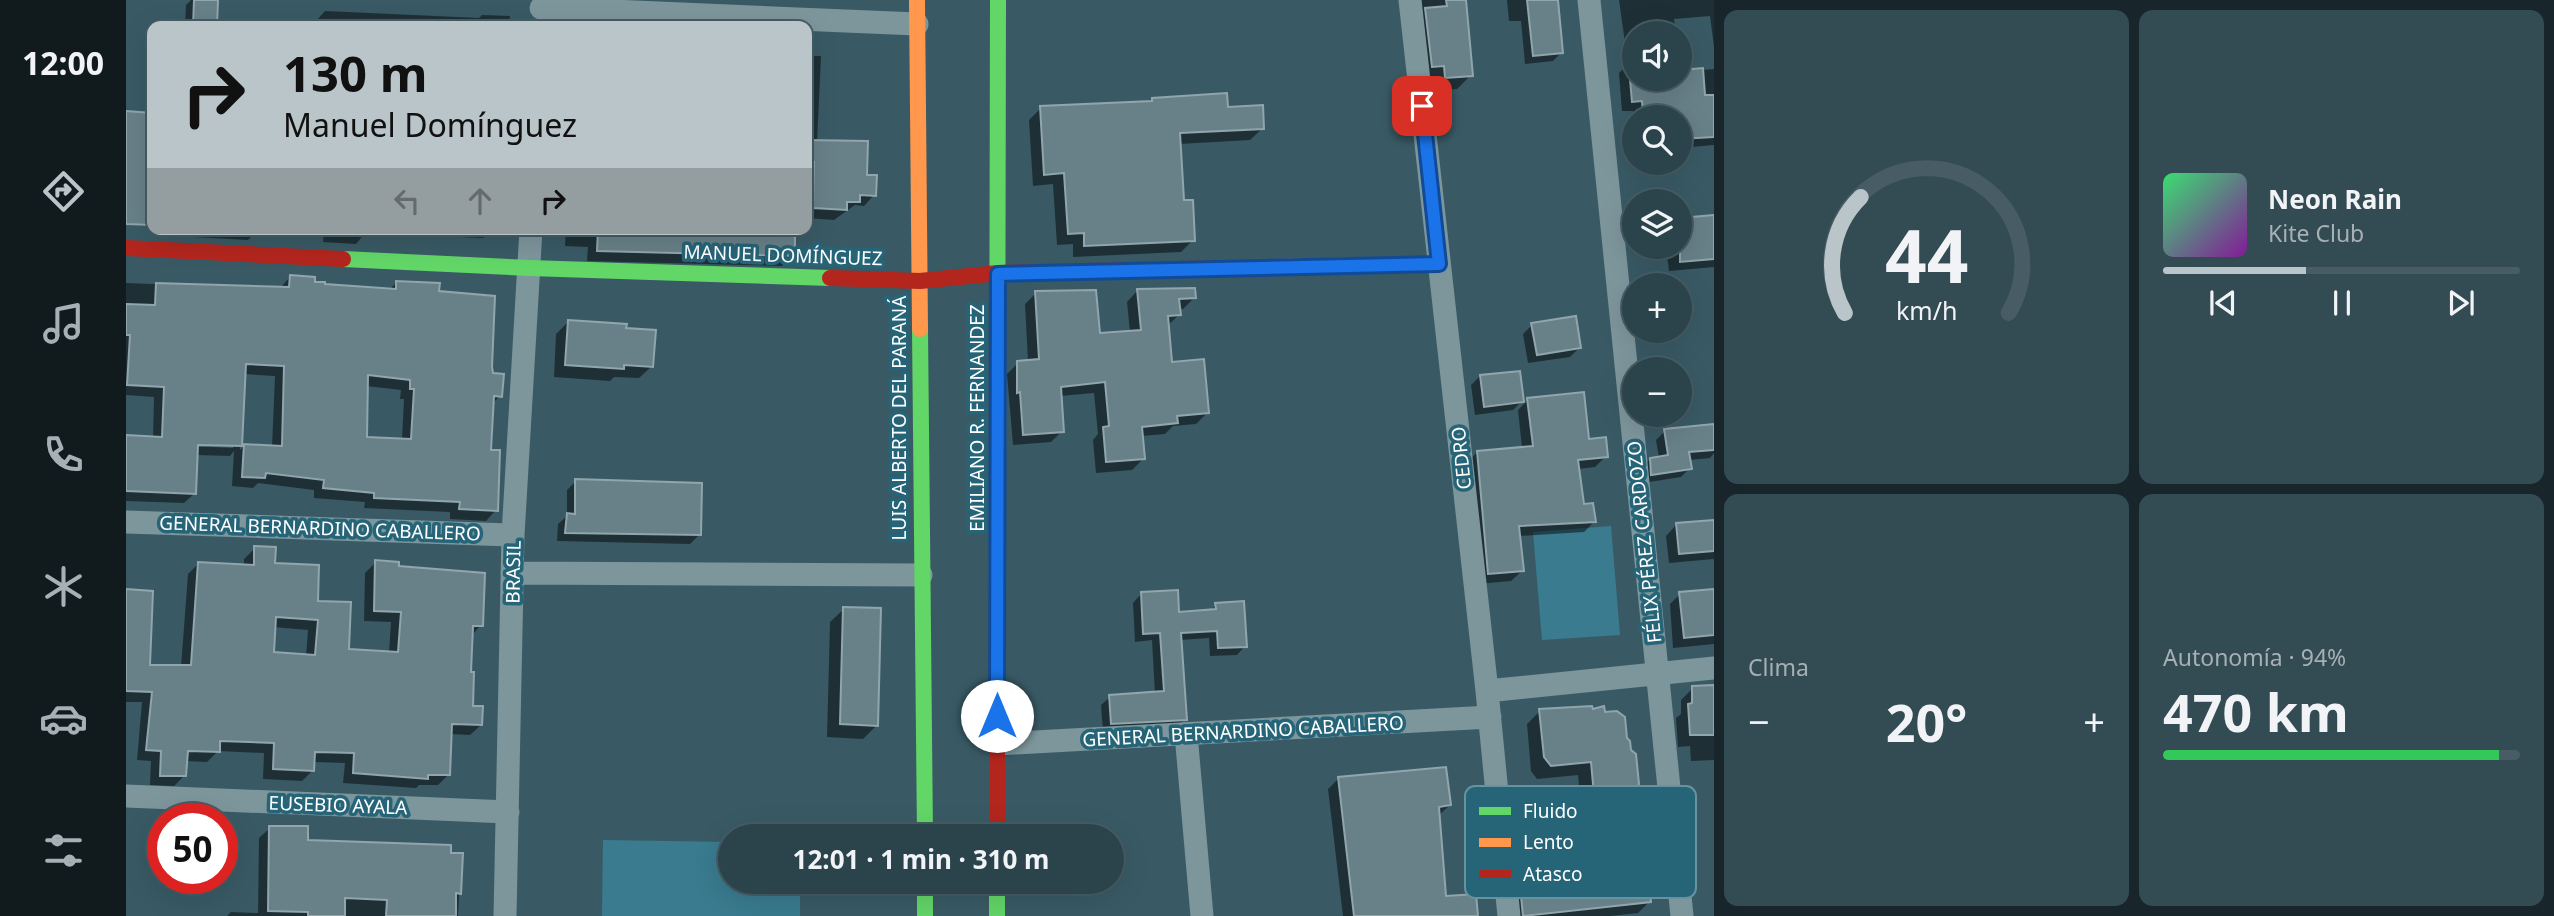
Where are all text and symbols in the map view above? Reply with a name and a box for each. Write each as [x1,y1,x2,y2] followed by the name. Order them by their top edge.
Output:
[1622,21,1692,427] map controls
[1622,21,1692,91] button: sound
[283,40,428,106] text: 130 m
[22,41,104,84] text: 12:00
[168,49,259,140] icon: right
[1392,76,1452,136] pin
[1403,87,1441,125] icon: arrive
[283,103,577,146] text: Manuel Domínguez
[1622,105,1692,175] button: search
[39,167,88,216] icon: directions
[2268,181,2402,217] text: Neon Rain
[388,182,426,220] icon: left
[461,182,499,220] icon: ahead
[534,182,572,220] icon: right
[1622,189,1692,259] button: layers
[1885,206,1968,305] text: 44
[2268,217,2364,249] text: Kite Club
[683,239,883,271] street label: MANUEL DOMÍNGUEZ
[1622,273,1692,343] button: +
[2204,284,2242,322] icon: previous
[2323,284,2361,322] icon: pause
[2442,284,2480,322] icon: next
[1896,293,1957,327] text: km/h
[886,295,912,540] street label: LUIS ALBERTO DEL PARANÁ
[39,299,88,348] icon: music
[964,304,990,532] street label: EMILIANO R. FERNANDEZ
[1622,357,1692,427] button: −
[1445,425,1477,491] street label: CEDRO
[39,430,88,479] icon: phone
[1620,440,1668,644] street label: FÉLIX PÉREZ CARDOZO
[159,509,481,547] street label: GENERAL BERNARDINO CABALLERO
[499,540,527,604] street label: BRASIL
[39,562,88,611] icon: climate
[2163,641,2346,673] text: Autonomía · 94%
[1748,651,1809,683] text: Clima
[2163,676,2349,747] text: 470 km
[960,679,1034,753] position arrow
[1886,686,1967,757] text: 20°
[39,694,88,743] icon: car
[1748,695,1770,747] text: −
[2083,695,2105,747] text: +
[1082,710,1404,752] street label: GENERAL BERNARDINO CABALLERO
[1465,786,1696,898] legend
[268,790,409,820] street label: EUSEBIO AYALA
[1523,798,1578,824] text: Fluido
[147,803,238,894] speed limit sign: 50
[39,826,88,875] icon: filters
[1523,829,1574,855] text: Lento
[793,841,1049,877] text: 12:01 · 1 min · 310 m
[1523,861,1582,887] text: Atasco

